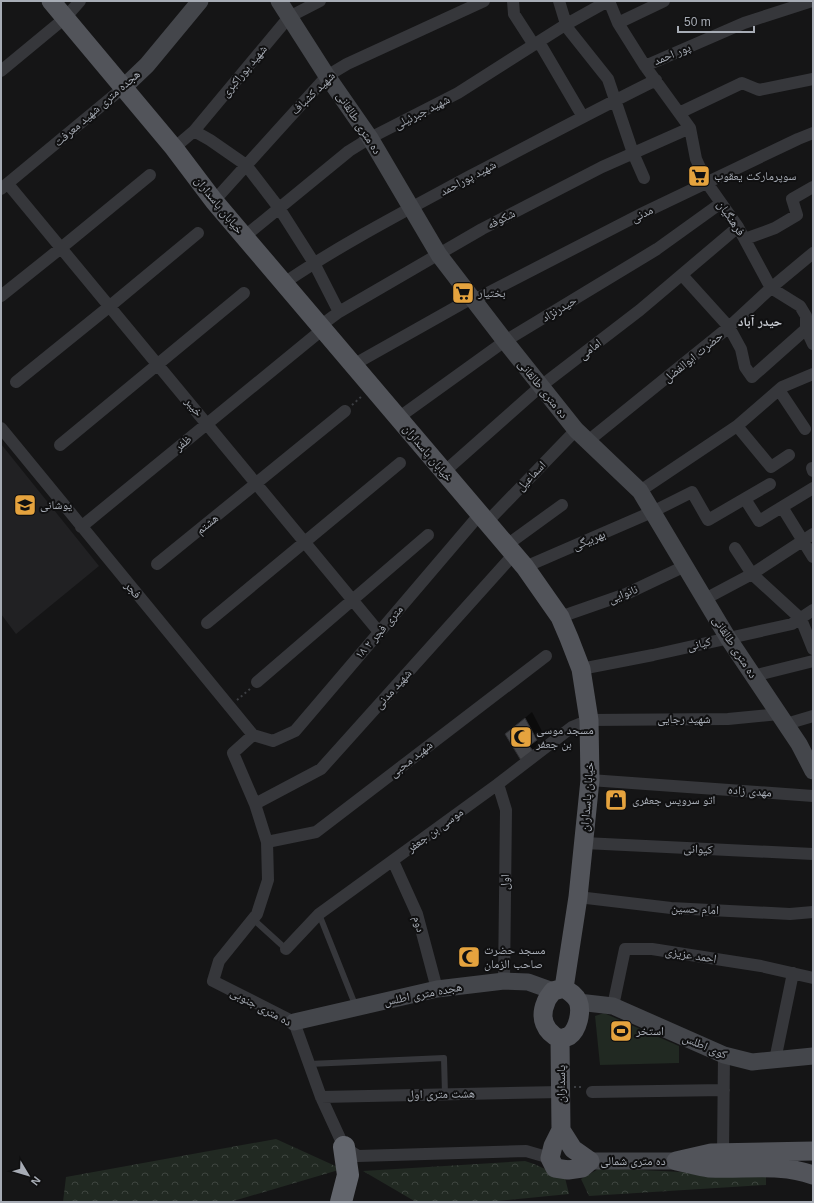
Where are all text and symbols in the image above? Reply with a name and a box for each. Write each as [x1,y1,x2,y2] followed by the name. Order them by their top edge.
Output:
[678,8,754,34] scale bar
[684,15,711,29] text: 50 m
[651,40,693,68] street label: پور احمد
[218,42,270,100] street label: شهید پوراکبری
[51,67,143,149] street label: هجده متری شهید معرفت
[288,69,338,118] street label: شهید کشباف
[334,89,384,157] street label: ده متری طالقانی
[392,92,452,132] street label: شهید جبرئیلی
[438,157,499,199] street label: شهید پوراحمد
[686,163,712,189] supermarket icon: سوپرمارکت یعقوب
[714,169,796,183] place label: سوپرمارکت یعقوب
[191,173,247,237] street label: خیابان پاسداران
[714,198,748,238] street label: فرهنگیان
[629,203,655,225] street label: مدنی
[485,206,517,232] street label: شکوفه
[450,280,476,306] supermarket icon: بختیار
[477,286,506,300] place label: بختیار
[539,293,579,325] street label: حیدرنژاد
[738,314,782,329] district label: حیدر آباد
[660,328,726,386] street label: حضرت ابوالفضل
[576,336,604,362] street label: امامی
[515,357,571,421] street label: ده متری طالقانی
[181,394,206,420] street label: خیبر
[400,422,456,485] street label: خیابان پاسداران
[171,432,194,455] street label: ظفر
[513,458,549,494] street label: اسماعیل
[12,492,38,518] school or university icon: یوشانی
[40,498,72,512] place label: یوشانی
[193,511,222,538] street label: هشتم
[571,527,608,553] street label: بهربیگی
[121,578,144,601] street label: فجر
[606,582,640,606] street label: نانوایی
[352,602,406,662] street label: ۱۸ متری فجر ۲
[710,613,760,681] street label: ده متری طالقانی
[686,634,712,654] street label: کیانی
[372,666,415,712] street label: شهید مدنی
[657,712,711,726] street label: شهید رجایی
[535,723,594,751] place label: مسجد موسی بن جعفر
[508,724,534,750] mosque icon: مسجد موسی بن جعفر
[387,738,436,781] street label: شهید محبی
[578,761,597,832] street label: خیابان پاسداران
[728,782,772,800] street label: مهدی زاده
[603,787,629,813] shop icon: اتو سرویس جعفری
[632,793,716,807] place label: اتو سرویس جعفری
[403,805,466,856] street label: موسی بن جعفر
[683,841,713,857] street label: کیوانی
[498,874,512,890] street label: اول
[671,901,719,918] street label: امام حسین
[409,914,428,934] street label: دوم
[484,943,546,971] place label: مسجد حضرت صاحب الزمان
[456,944,482,970] mosque icon: مسجد حضرت صاحب الزمان
[664,944,718,966] street label: احمد عزیزی
[383,980,463,1009] street label: هجده متری اطلس
[228,985,294,1029] street label: ده متری جنوبی
[608,1018,634,1044] sports icon: استخر
[635,1024,664,1038] place label: استخر
[681,1030,730,1062] street label: کوی اطلس
[554,1064,568,1103] street label: پاسداران
[407,1086,475,1102] street label: هشت متری اول
[600,1154,666,1168] street label: ده متری شمالی
[8,1155,48,1195] north arrow
[29,1174,43,1188] text: N

